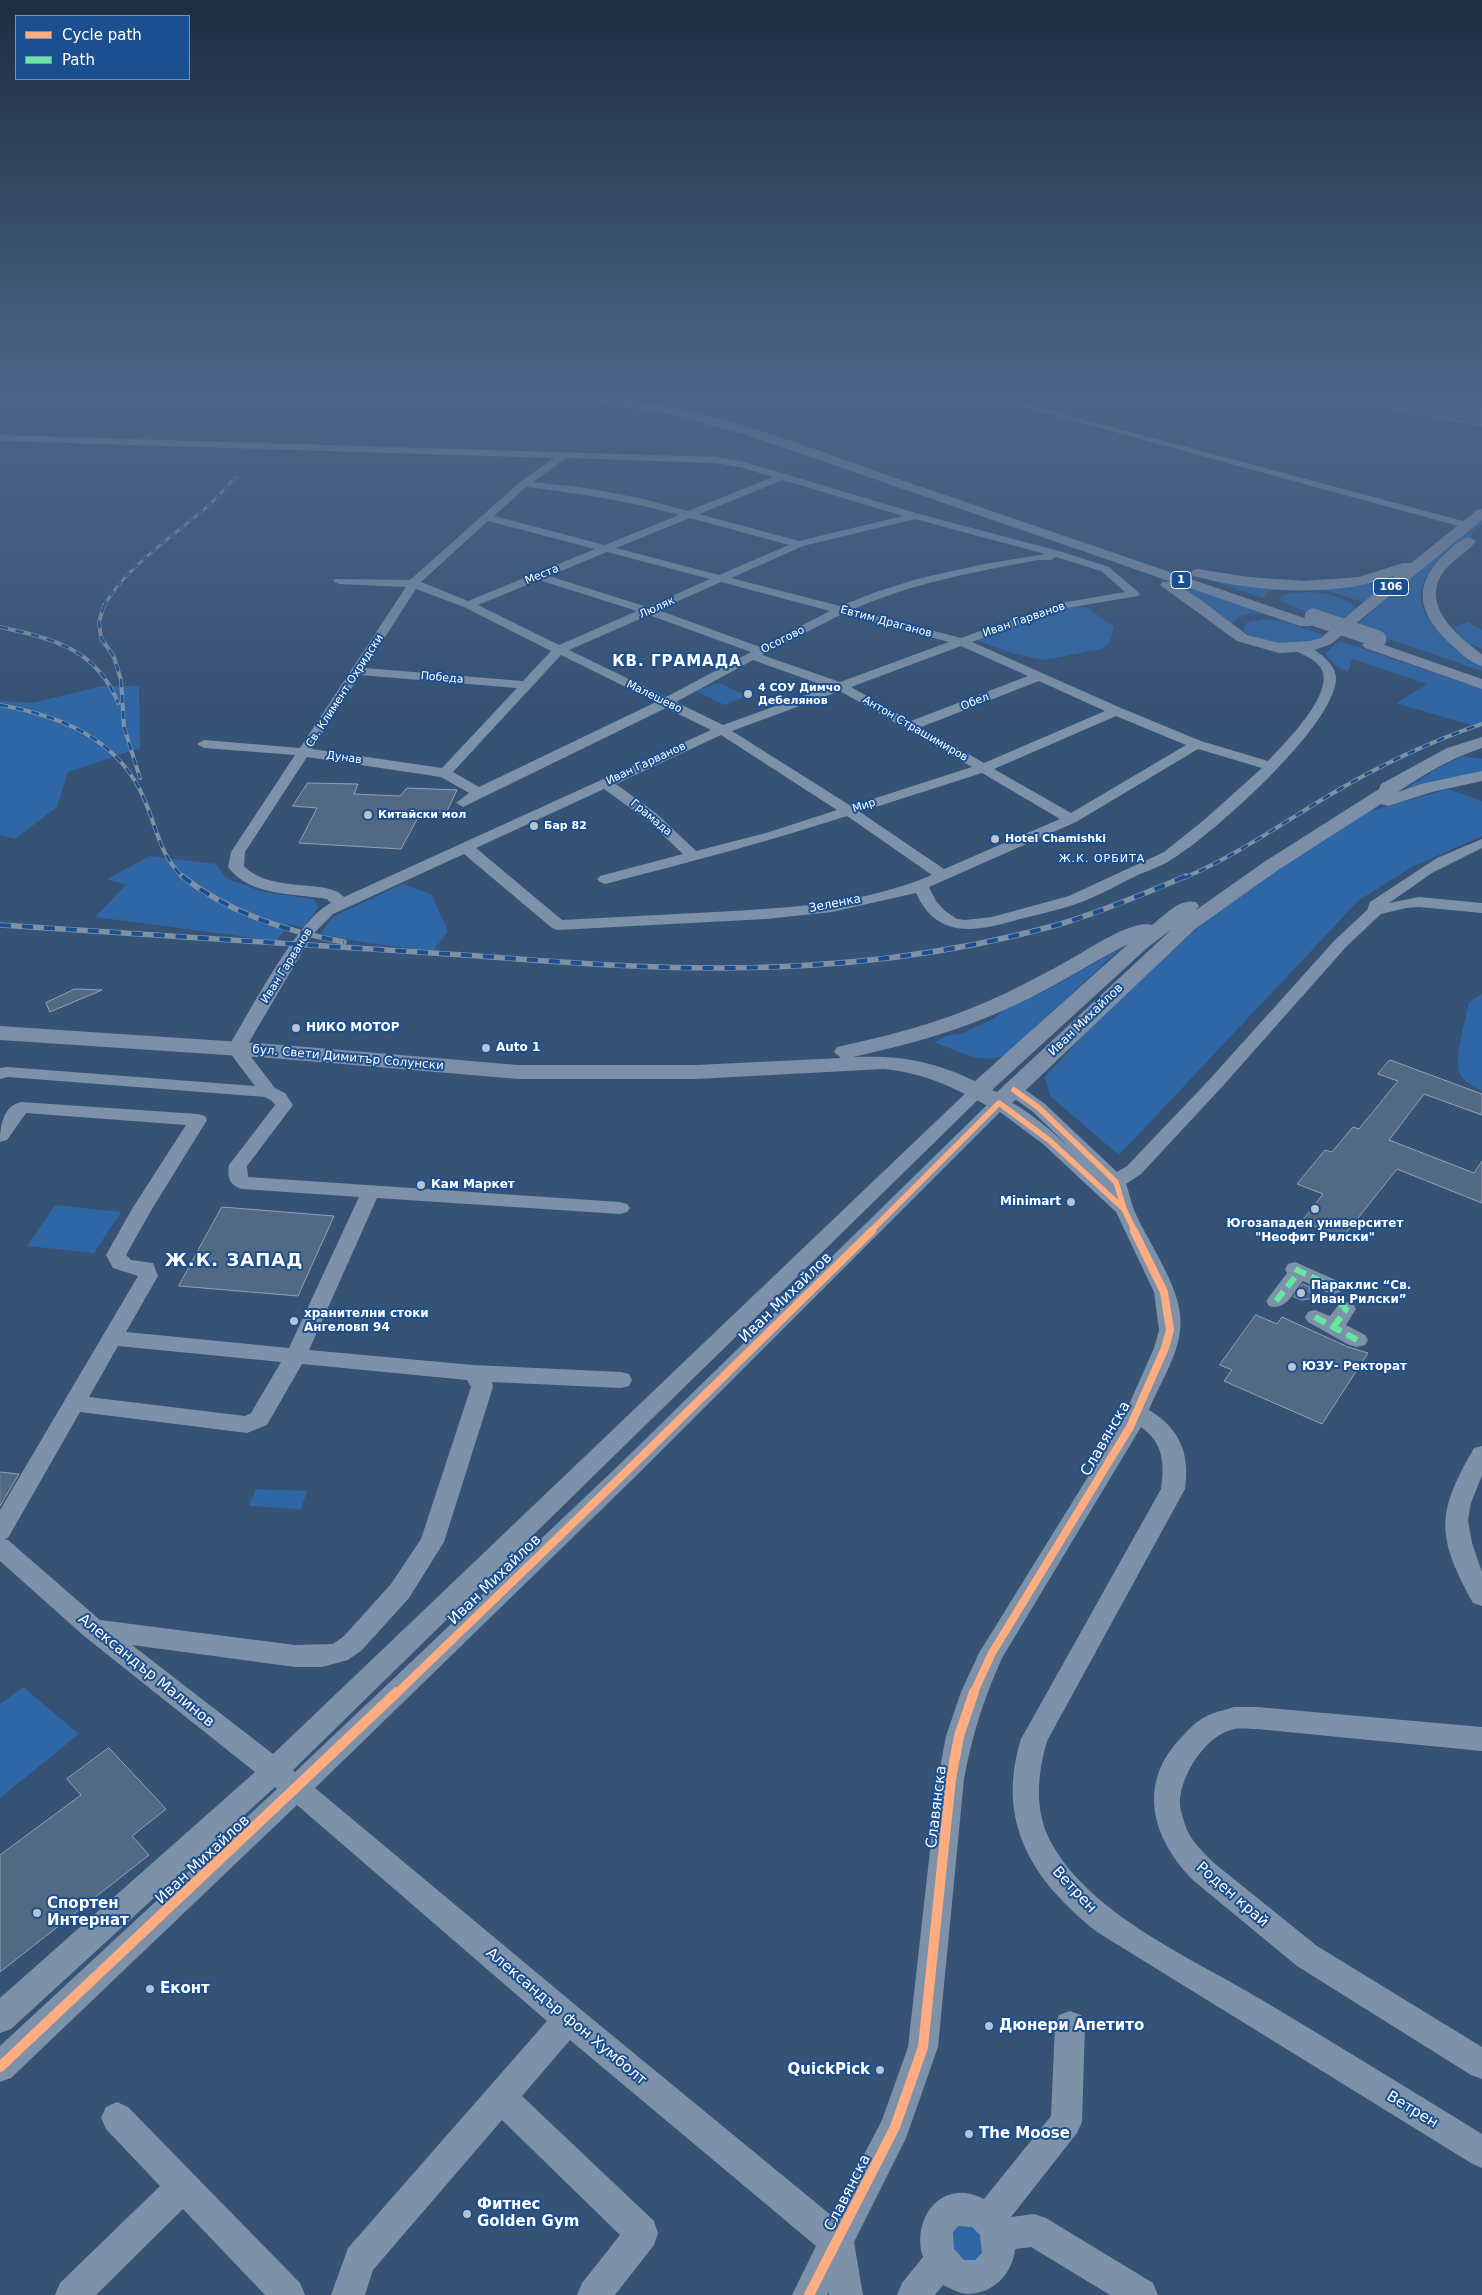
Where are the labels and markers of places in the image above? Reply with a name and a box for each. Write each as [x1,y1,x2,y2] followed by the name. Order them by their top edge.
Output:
[758,681,841,707] place label: 4 СОУ Димчо Дебелянов
[742,688,754,700] marker: 4 СОУ Димчо Дебелянов
[378,808,466,822] place label: Китайски мол
[362,809,374,821] marker: Китайски мол
[544,819,587,833] place label: Бар 82
[528,820,540,832] marker: Бар 82
[1005,832,1106,846] place label: Hotel Chamishki
[989,833,1001,845] marker: Hotel Chamishki
[306,1021,400,1035] place label: НИКО МОТОР
[290,1022,302,1034] marker: НИКО МОТОР
[496,1041,540,1055] place label: Auto 1
[480,1042,492,1054] marker: Auto 1
[431,1178,515,1192] place label: Кам Маркет
[415,1179,427,1191] marker: Кам Маркет
[1000,1195,1061,1209] place label: Minimart
[1065,1196,1077,1208] marker: Minimart
[1309,1203,1321,1215] marker: Югозападен университет "Неофит Рилски"
[1227,1217,1403,1245] place label: Югозападен университет "Неофит Рилски"
[1311,1279,1411,1307] place label: Параклис “Св. Иван Рилски”
[1295,1287,1307,1299] marker: Параклис “Св. Иван Рилски”
[304,1307,429,1335] place label: хранителни стоки Ангеловп 94
[288,1315,300,1327] marker: хранителни стоки Ангеловп 94
[1302,1360,1407,1374] place label: ЮЗУ- Ректорат
[1286,1361,1298,1373] marker: ЮЗУ- Ректорат
[47,1895,129,1930] place label: Спортен Интернат
[31,1907,43,1919] marker: Спортен Интернат
[160,1980,210,1998] place label: Еконт
[144,1983,156,1995] marker: Еконт
[999,2017,1144,2035] place label: Дюнери Апетито
[983,2020,995,2032] marker: Дюнери Апетито
[788,2061,870,2079] place label: QuickPick
[874,2064,886,2076] marker: QuickPick
[979,2125,1070,2143] place label: The Moose
[963,2128,975,2140] marker: The Moose
[477,2196,579,2231] place label: Фитнес Golden Gym
[461,2208,473,2220] marker: Фитнес Golden Gym

